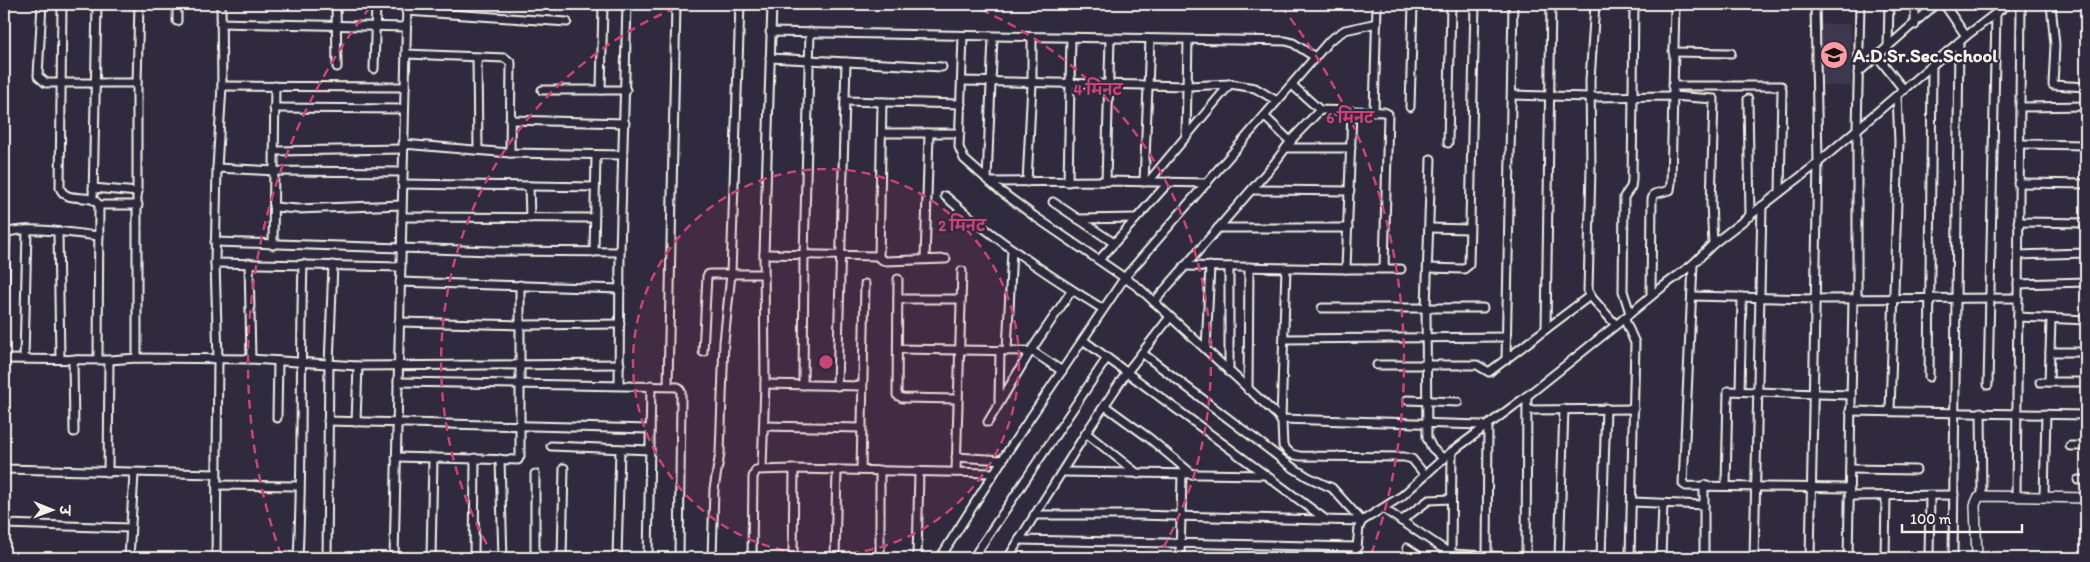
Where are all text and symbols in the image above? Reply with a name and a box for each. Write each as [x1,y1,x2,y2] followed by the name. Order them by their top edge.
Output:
[1819,40,1849,70] school or university icon: A.D.Sr.Sec.School
[1852,44,1998,67] place label: A.D.Sr.Sec.School
[1074,77,1124,99] text: 4 मिनट
[1326,105,1375,127] text: 6 मिनट
[938,213,987,235] text: 2 मिनट
[817,353,835,371] centre of rings
[28,484,78,534] north arrow
[1902,502,2022,534] scale bar
[56,503,73,517] text: उ
[1910,510,1952,528] text: 100 m

